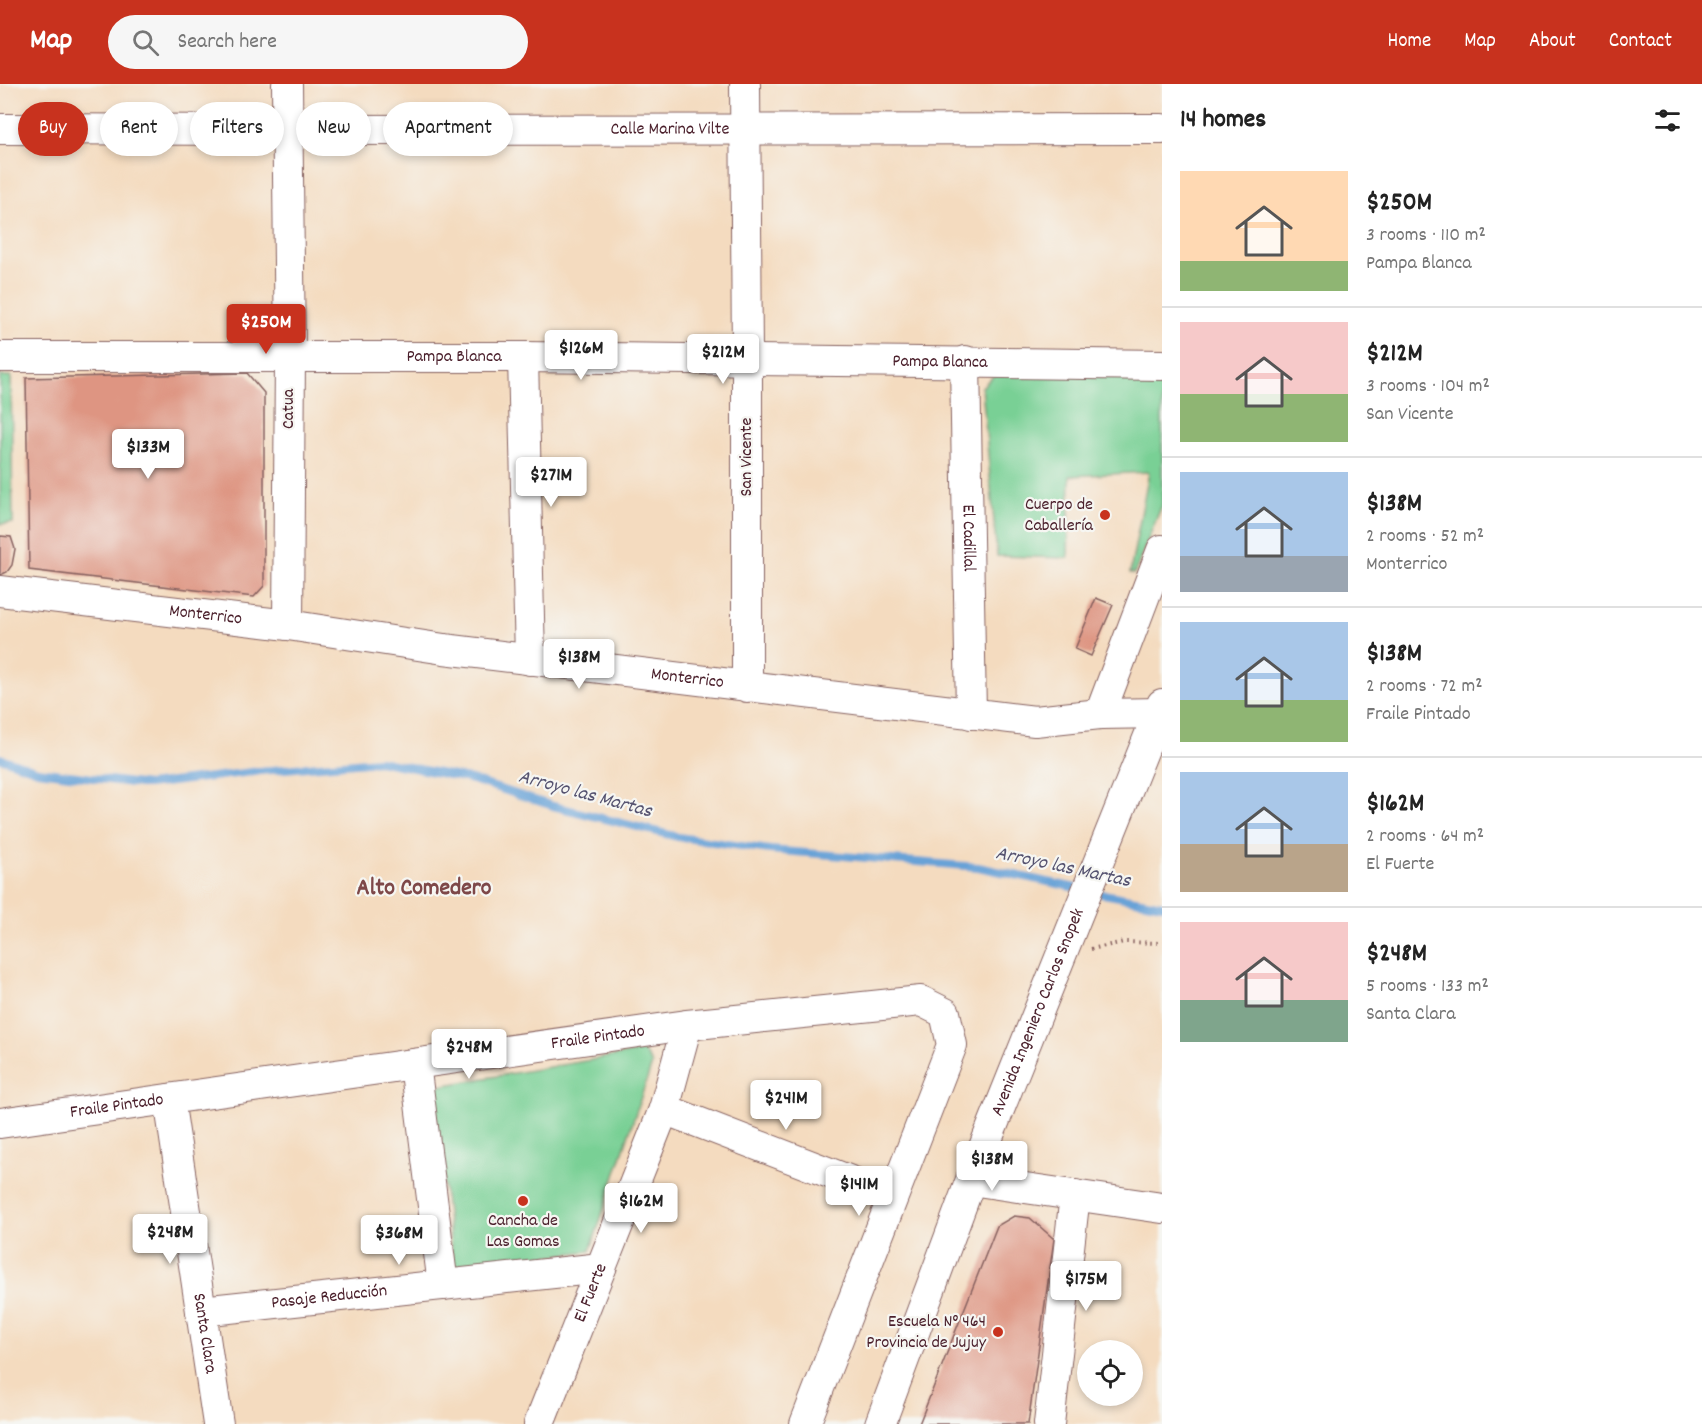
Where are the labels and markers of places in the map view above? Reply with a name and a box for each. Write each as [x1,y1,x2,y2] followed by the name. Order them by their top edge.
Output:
[224,304,308,355] pin: $250M
[539,330,623,381] pin: $126M
[681,334,765,385] pin: $212M
[106,429,190,480] pin: $133M
[509,457,593,508] pin: $271M
[1025,493,1094,539] place label: Cuerpo de Caballería
[1098,508,1112,522] marker: Cuerpo de Caballería
[537,639,621,690] pin: $138M
[427,1029,511,1080] pin: $248M
[744,1080,828,1131] pin: $241M
[950,1141,1034,1192] pin: $138M
[817,1166,901,1217] pin: $141M
[599,1183,683,1234] pin: $162M
[516,1194,530,1208] marker: Cancha de Las Gomas
[487,1209,560,1255] place label: Cancha de Las Gomas
[128,1214,212,1265] pin: $248M
[357,1215,441,1266] pin: $368M
[1044,1261,1128,1312] pin: $175M
[866,1310,987,1356] place label: Escuela N° 464 Provincia de Jujuy
[991,1325,1005,1339] marker: Escuela N° 464 Provincia de Jujuy

